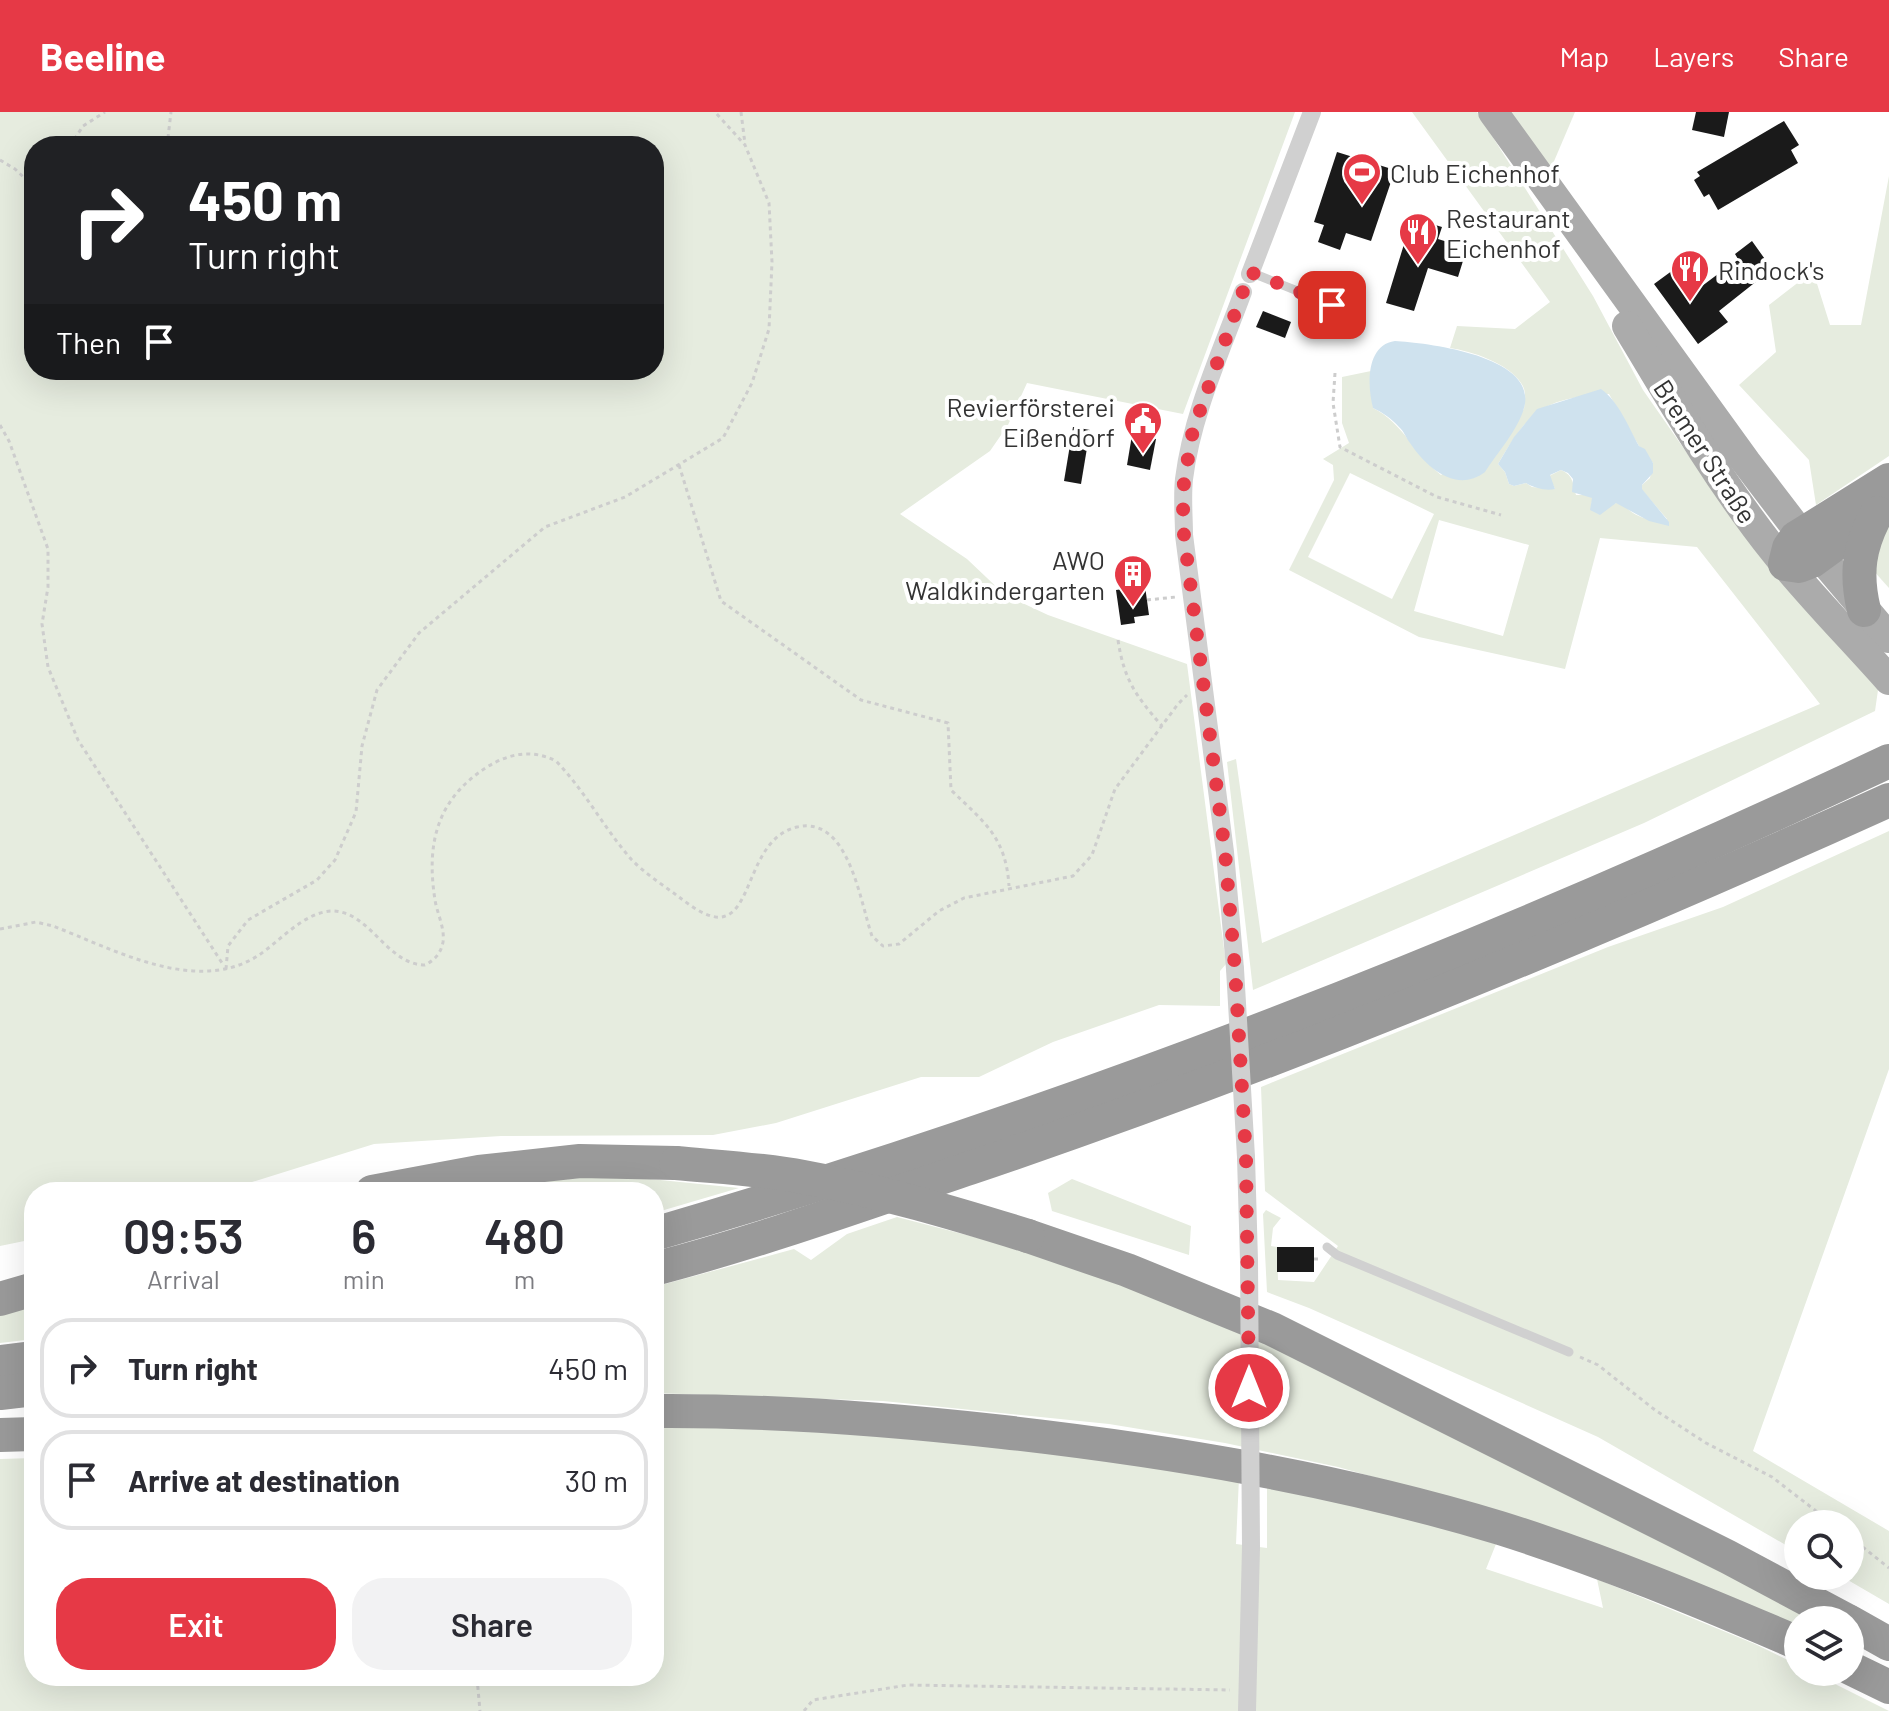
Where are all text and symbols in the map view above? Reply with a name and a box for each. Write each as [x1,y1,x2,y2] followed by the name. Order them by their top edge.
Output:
[40,33,165,79] text: Beeline
[1559,39,1609,73] text: Map
[1653,39,1734,73] text: Layers
[1778,39,1849,73] text: Share
[1341,151,1383,206] sports icon: Club Eichenhof
[1390,157,1560,188] place label: Club Eichenhof
[188,165,342,232] text: 450 m
[56,168,160,272] icon: right
[1446,202,1571,263] place label: Restaurant Eichenhof
[1397,211,1439,266] restaurant icon: Restaurant Eichenhof
[188,233,340,276] text: Turn right
[1669,248,1711,303] restaurant icon: Rindock's
[1718,254,1825,285] place label: Rindock's
[1298,271,1366,339] pin
[1310,283,1354,327] icon: arrive
[137,320,181,364] icon: arrive
[56,324,121,360] text: Then
[1648,373,1764,529] street label: Bremer Straße
[946,391,1115,452] place label: Revierförsterei Eißendorf
[1122,400,1164,455] public building icon: Revierförsterei Eißendorf
[905,544,1105,605] place label: AWO Waldkindergarten
[1112,553,1154,608] building icon: AWO Waldkindergarten
[123,1206,244,1264] text: 09:53
[351,1206,377,1264] text: 6
[484,1206,565,1264] text: 480
[147,1263,220,1294] text: Arrival
[343,1263,385,1294] text: min
[514,1263,535,1294] text: m
[60,1346,104,1390] icon: right
[1207,1346,1291,1430] position arrow
[128,1350,258,1386] text: Turn right
[548,1350,628,1386] text: 450 m
[60,1458,104,1502] icon: arrive
[128,1462,400,1498] text: Arrive at destination
[565,1462,628,1498] text: 30 m
[1784,1510,1864,1686] map controls
[1784,1510,1864,1590] button: search
[56,1578,336,1670] button: Exit
[352,1578,632,1670] button: Share
[1784,1606,1864,1686] button: layers

